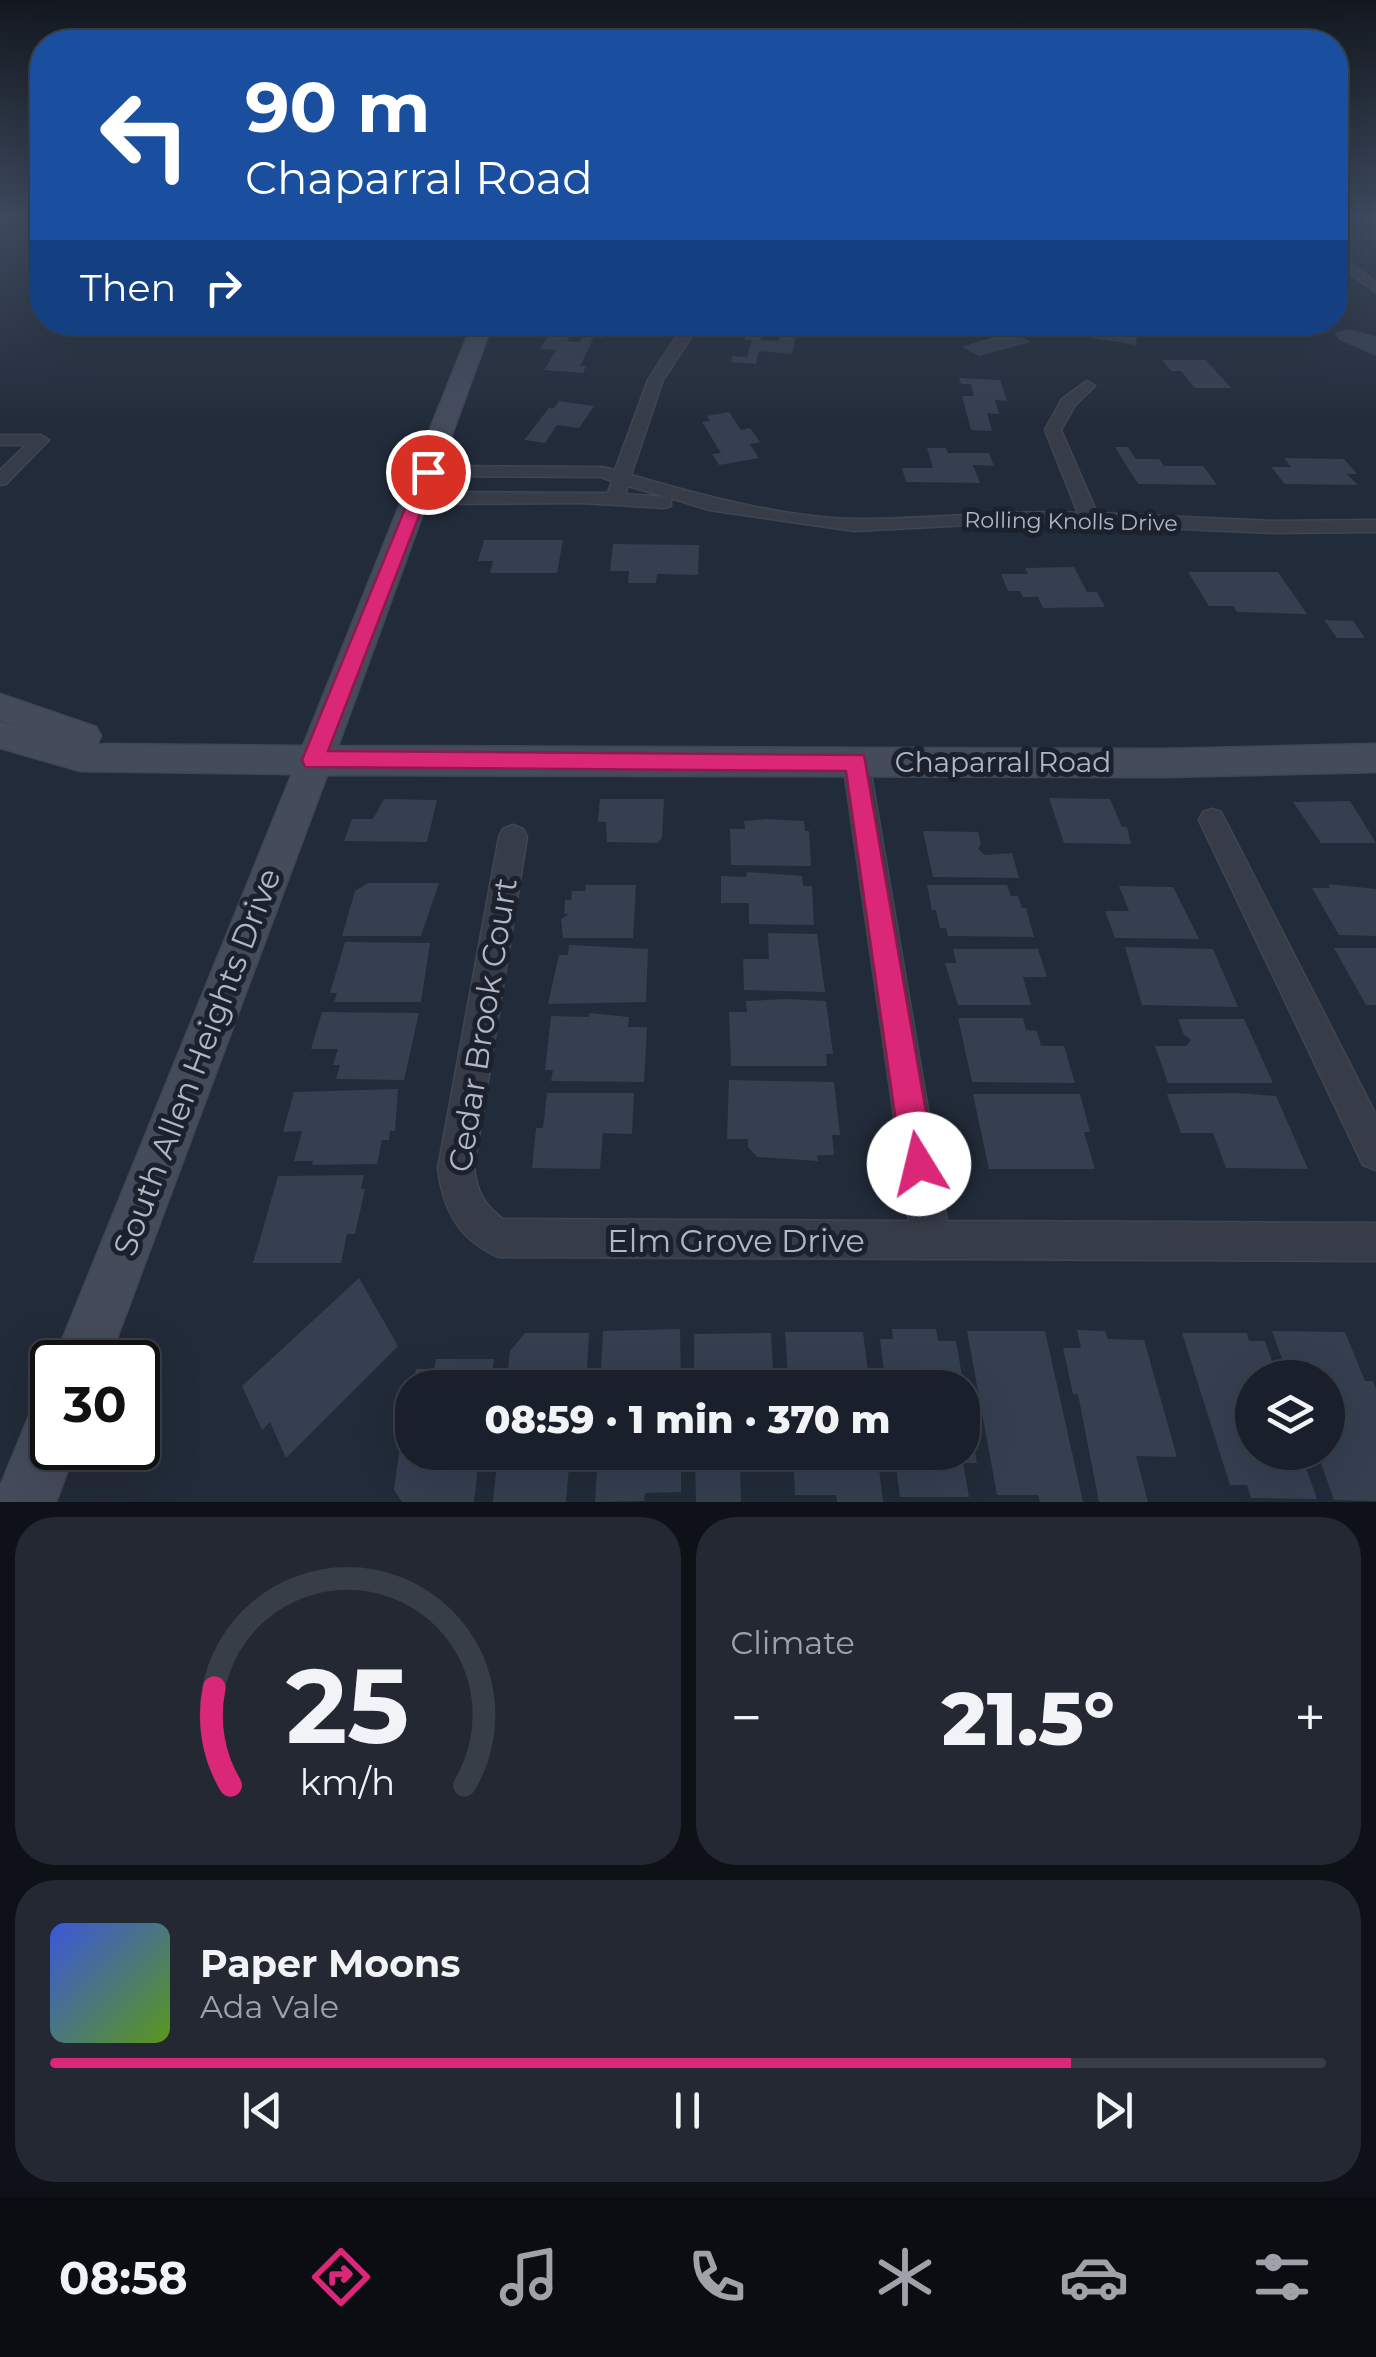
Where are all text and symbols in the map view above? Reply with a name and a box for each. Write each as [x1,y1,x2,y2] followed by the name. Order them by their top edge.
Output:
[245,64,430,150] text: 90 m
[80,70,210,200] icon: left
[245,150,593,205] text: Chaparral Road
[196,260,251,315] icon: right
[80,264,176,311] text: Then
[386,430,471,515] pin
[401,445,456,500] icon: arrive
[964,506,1178,537] street label: Rolling Knolls Drive
[895,745,1111,779] street label: Chaparral Road
[104,862,289,1261] street label: South Allen Heights Drive
[440,875,525,1175] street label: Cedar Brook Court
[867,1112,971,1216] position arrow
[607,1221,865,1260] street label: Elm Grove Drive
[30,1340,160,1470] speed limit sign: 30
[1235,1360,1345,1470] map controls
[1235,1360,1345,1470] button: layers
[485,1396,890,1443] text: 08:59 · 1 min · 370 m
[731,1623,855,1662] text: Climate
[286,1642,409,1769] text: 25
[942,1672,1115,1764] text: 21.5°
[731,1684,762,1751] text: −
[1294,1684,1326,1751] text: +
[300,1760,395,1804] text: km/h
[200,1940,461,1987] text: Paper Moons
[200,1987,339,2026] text: Ada Vale
[235,2083,290,2138] icon: previous
[660,2083,715,2138] icon: pause
[1086,2083,1141,2138] icon: next
[306,2242,376,2312] icon: directions
[494,2242,564,2312] icon: music
[682,2242,752,2312] icon: phone
[870,2242,940,2312] icon: climate
[1059,2242,1129,2312] icon: car
[1247,2242,1317,2312] icon: filters
[59,2250,188,2305] text: 08:58

